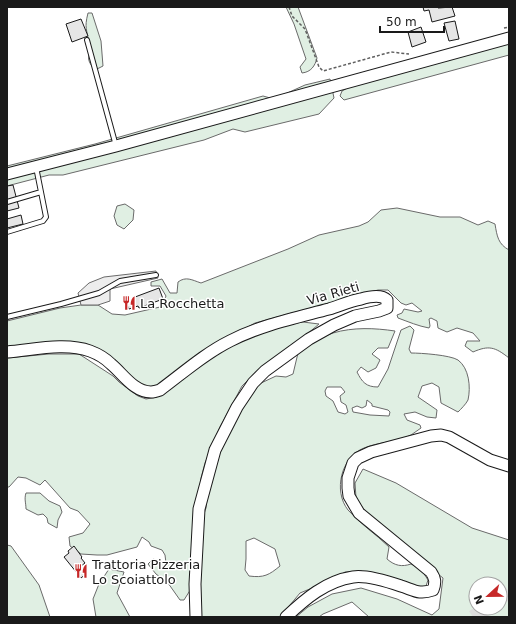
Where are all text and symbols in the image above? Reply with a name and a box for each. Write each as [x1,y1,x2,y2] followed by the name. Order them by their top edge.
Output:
[380,8,444,34] scale bar
[386,15,417,29] text: 50 m
[305,279,361,308] street label: Via Rieti
[121,295,137,311] restaurant icon: La Rocchetta
[140,296,224,311] place label: La Rocchetta
[91,557,200,587] place label: Trattoria Pizzeria Lo Scoiattolo
[73,563,89,579] restaurant icon: Trattoria Pizzeria Lo Scoiattolo
[468,576,508,616] north arrow
[471,593,487,606] text: N

